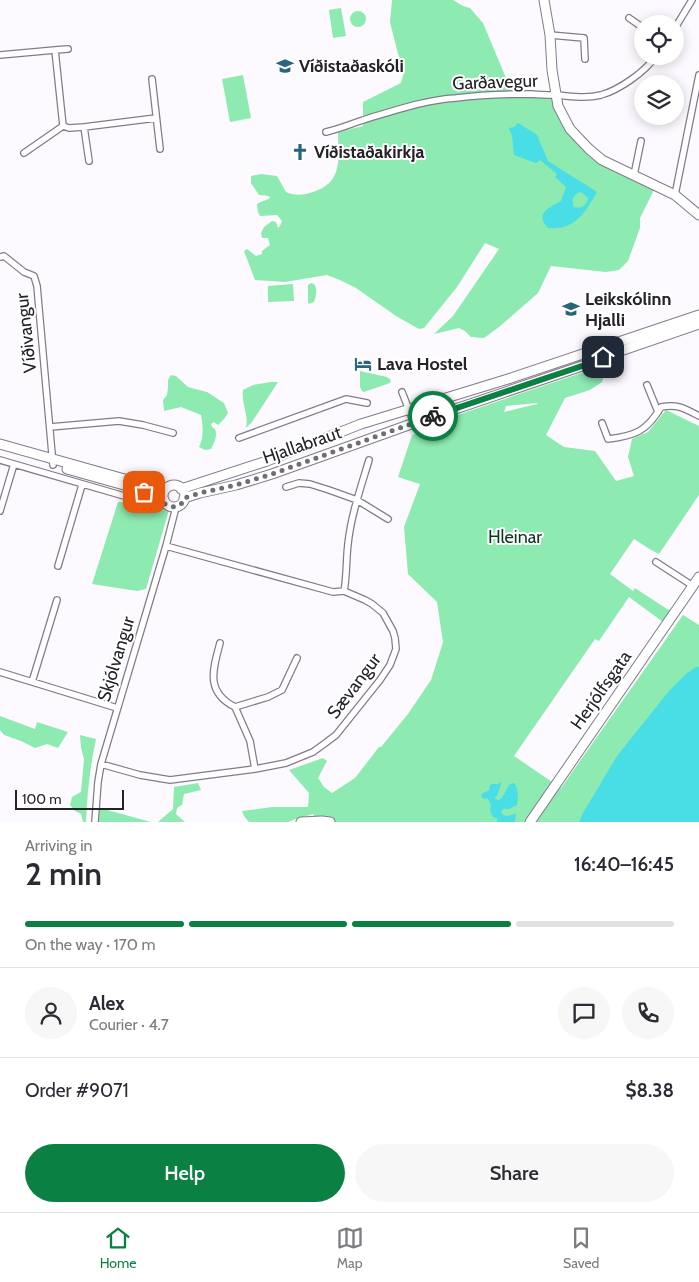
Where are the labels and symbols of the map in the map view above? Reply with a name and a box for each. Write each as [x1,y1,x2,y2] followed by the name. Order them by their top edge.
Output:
[299,55,404,77] place label: Víðistaðaskóli
[275,56,295,76] school or university icon: Víðistaðaskóli
[452,70,538,94] street label: Garðavegur
[314,141,425,163] place label: Víðistaðakirkja
[290,142,310,162] church icon: Víðistaðakirkja
[585,288,671,331] place label: Leikskólinn Hjalli
[11,292,41,374] street label: Víðivangur
[561,299,581,319] school or university icon: Leikskólinn Hjalli
[582,336,624,378] pin
[377,353,468,375] place label: Lava Hostel
[353,354,373,374] hotel icon: Lava Hostel
[408,391,458,441] courier
[260,421,344,469] street label: Hjallabraut
[123,471,165,513] pin
[488,526,542,548] park label: Hleinar
[93,613,139,704] street label: Skjólvangur
[566,646,636,734] street label: Herjólfsgata
[322,649,386,723] street label: Sævangur
[15,787,124,810] scale bar

